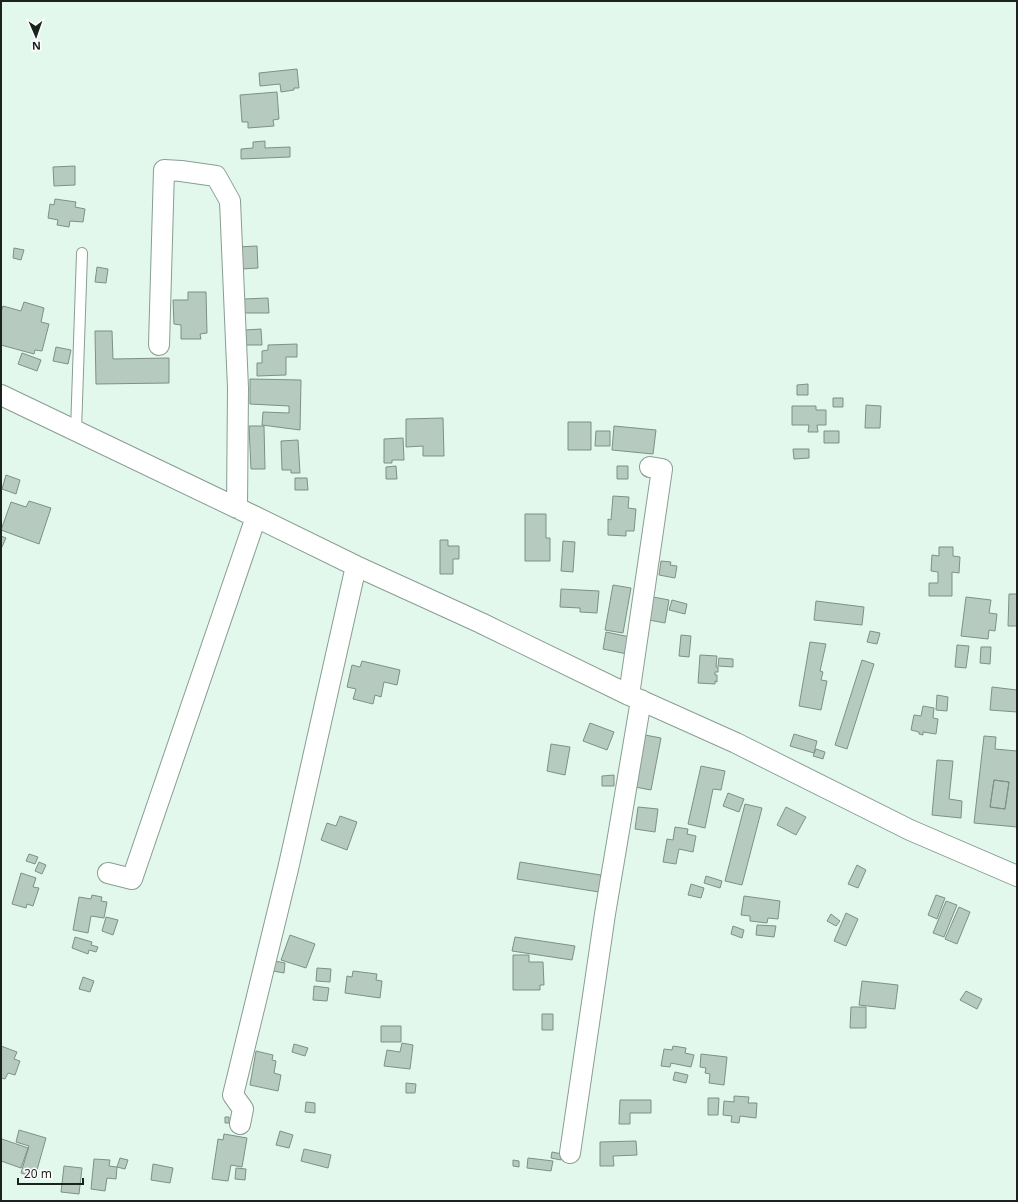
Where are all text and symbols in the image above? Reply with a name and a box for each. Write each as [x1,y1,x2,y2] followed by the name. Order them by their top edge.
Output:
[16,16,56,56] north arrow
[32,39,41,54] text: N
[18,1160,83,1186] scale bar
[24,1165,52,1182] text: 20 m

